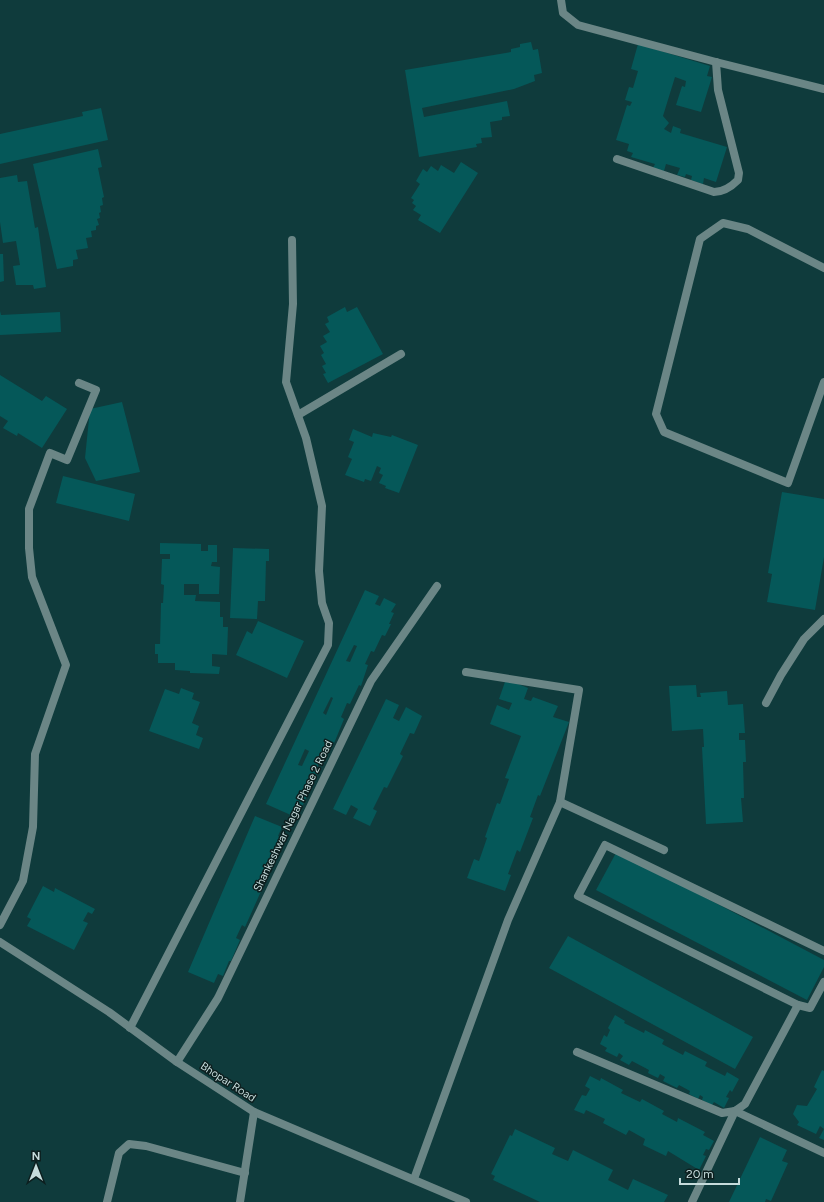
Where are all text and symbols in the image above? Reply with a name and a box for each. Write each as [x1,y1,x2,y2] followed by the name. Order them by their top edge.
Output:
[251,738,335,894] street label: Shankeshwar Nagar Phase 2 Road
[198,1059,258,1105] street label: Bhopar Road
[16,1146,56,1186] north arrow
[32,1150,40,1163] text: N
[680,1160,739,1186] scale bar
[686,1167,714,1181] text: 20 m

